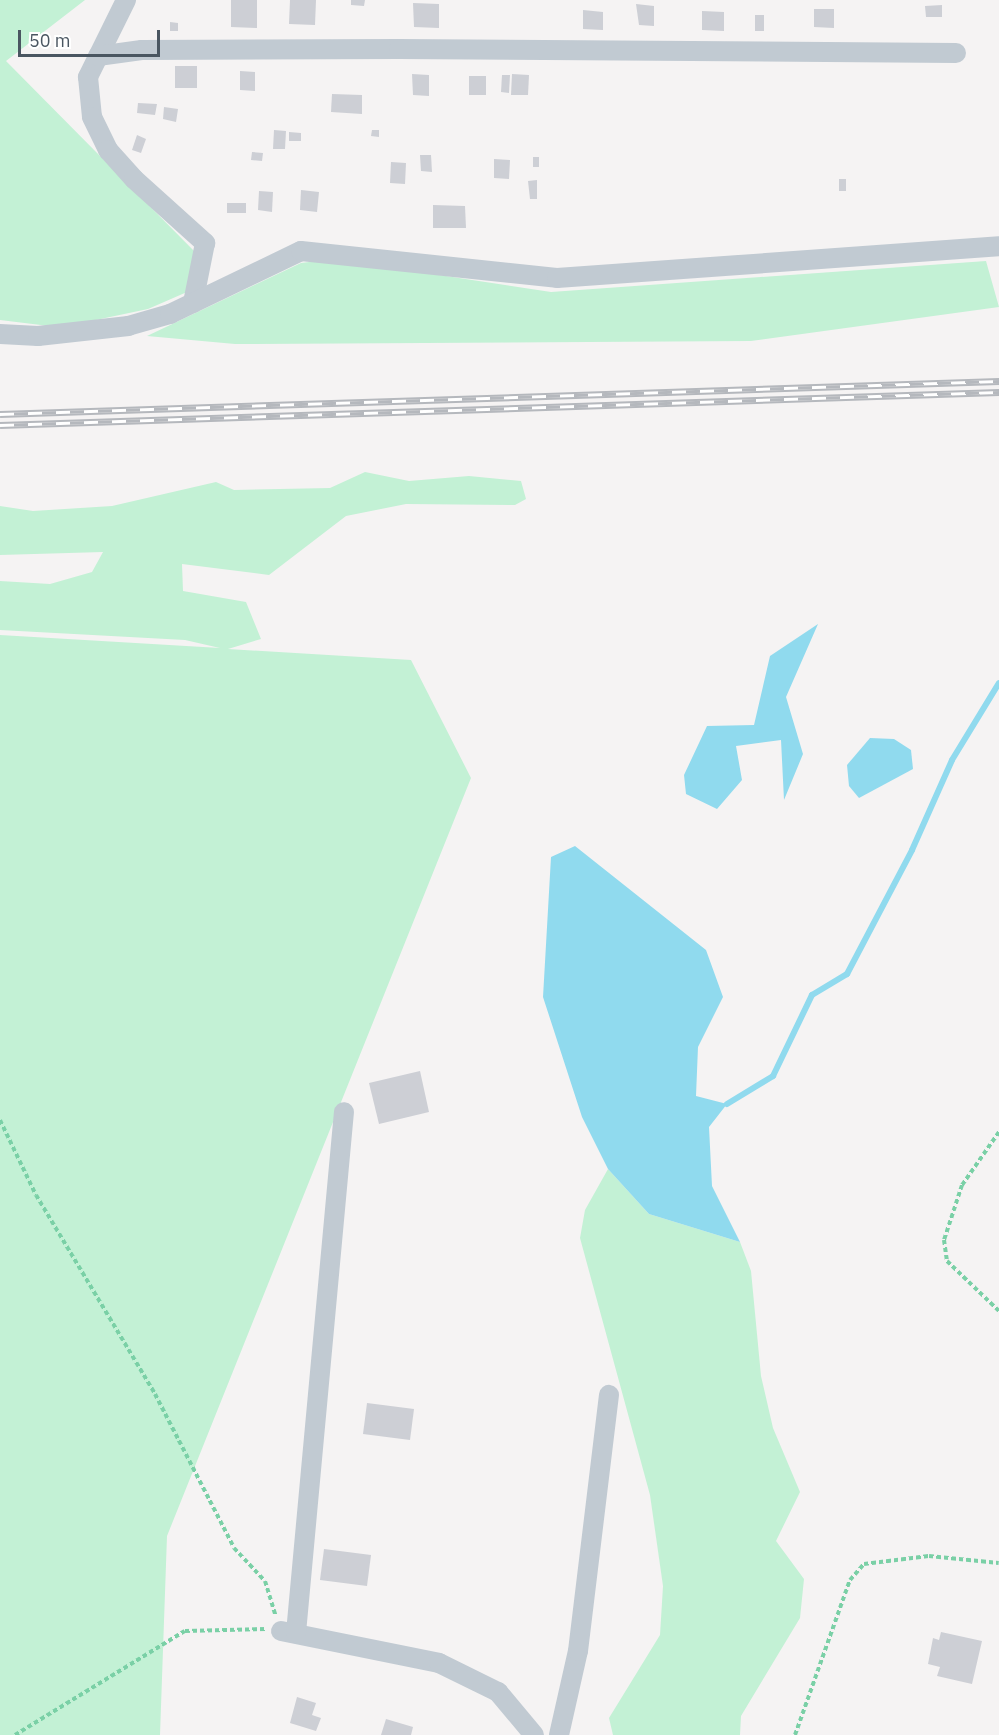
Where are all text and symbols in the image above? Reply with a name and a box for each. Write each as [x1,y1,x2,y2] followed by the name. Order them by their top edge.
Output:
[21,18,164,56] scale bar
[29,29,71,52] text: 50 m

